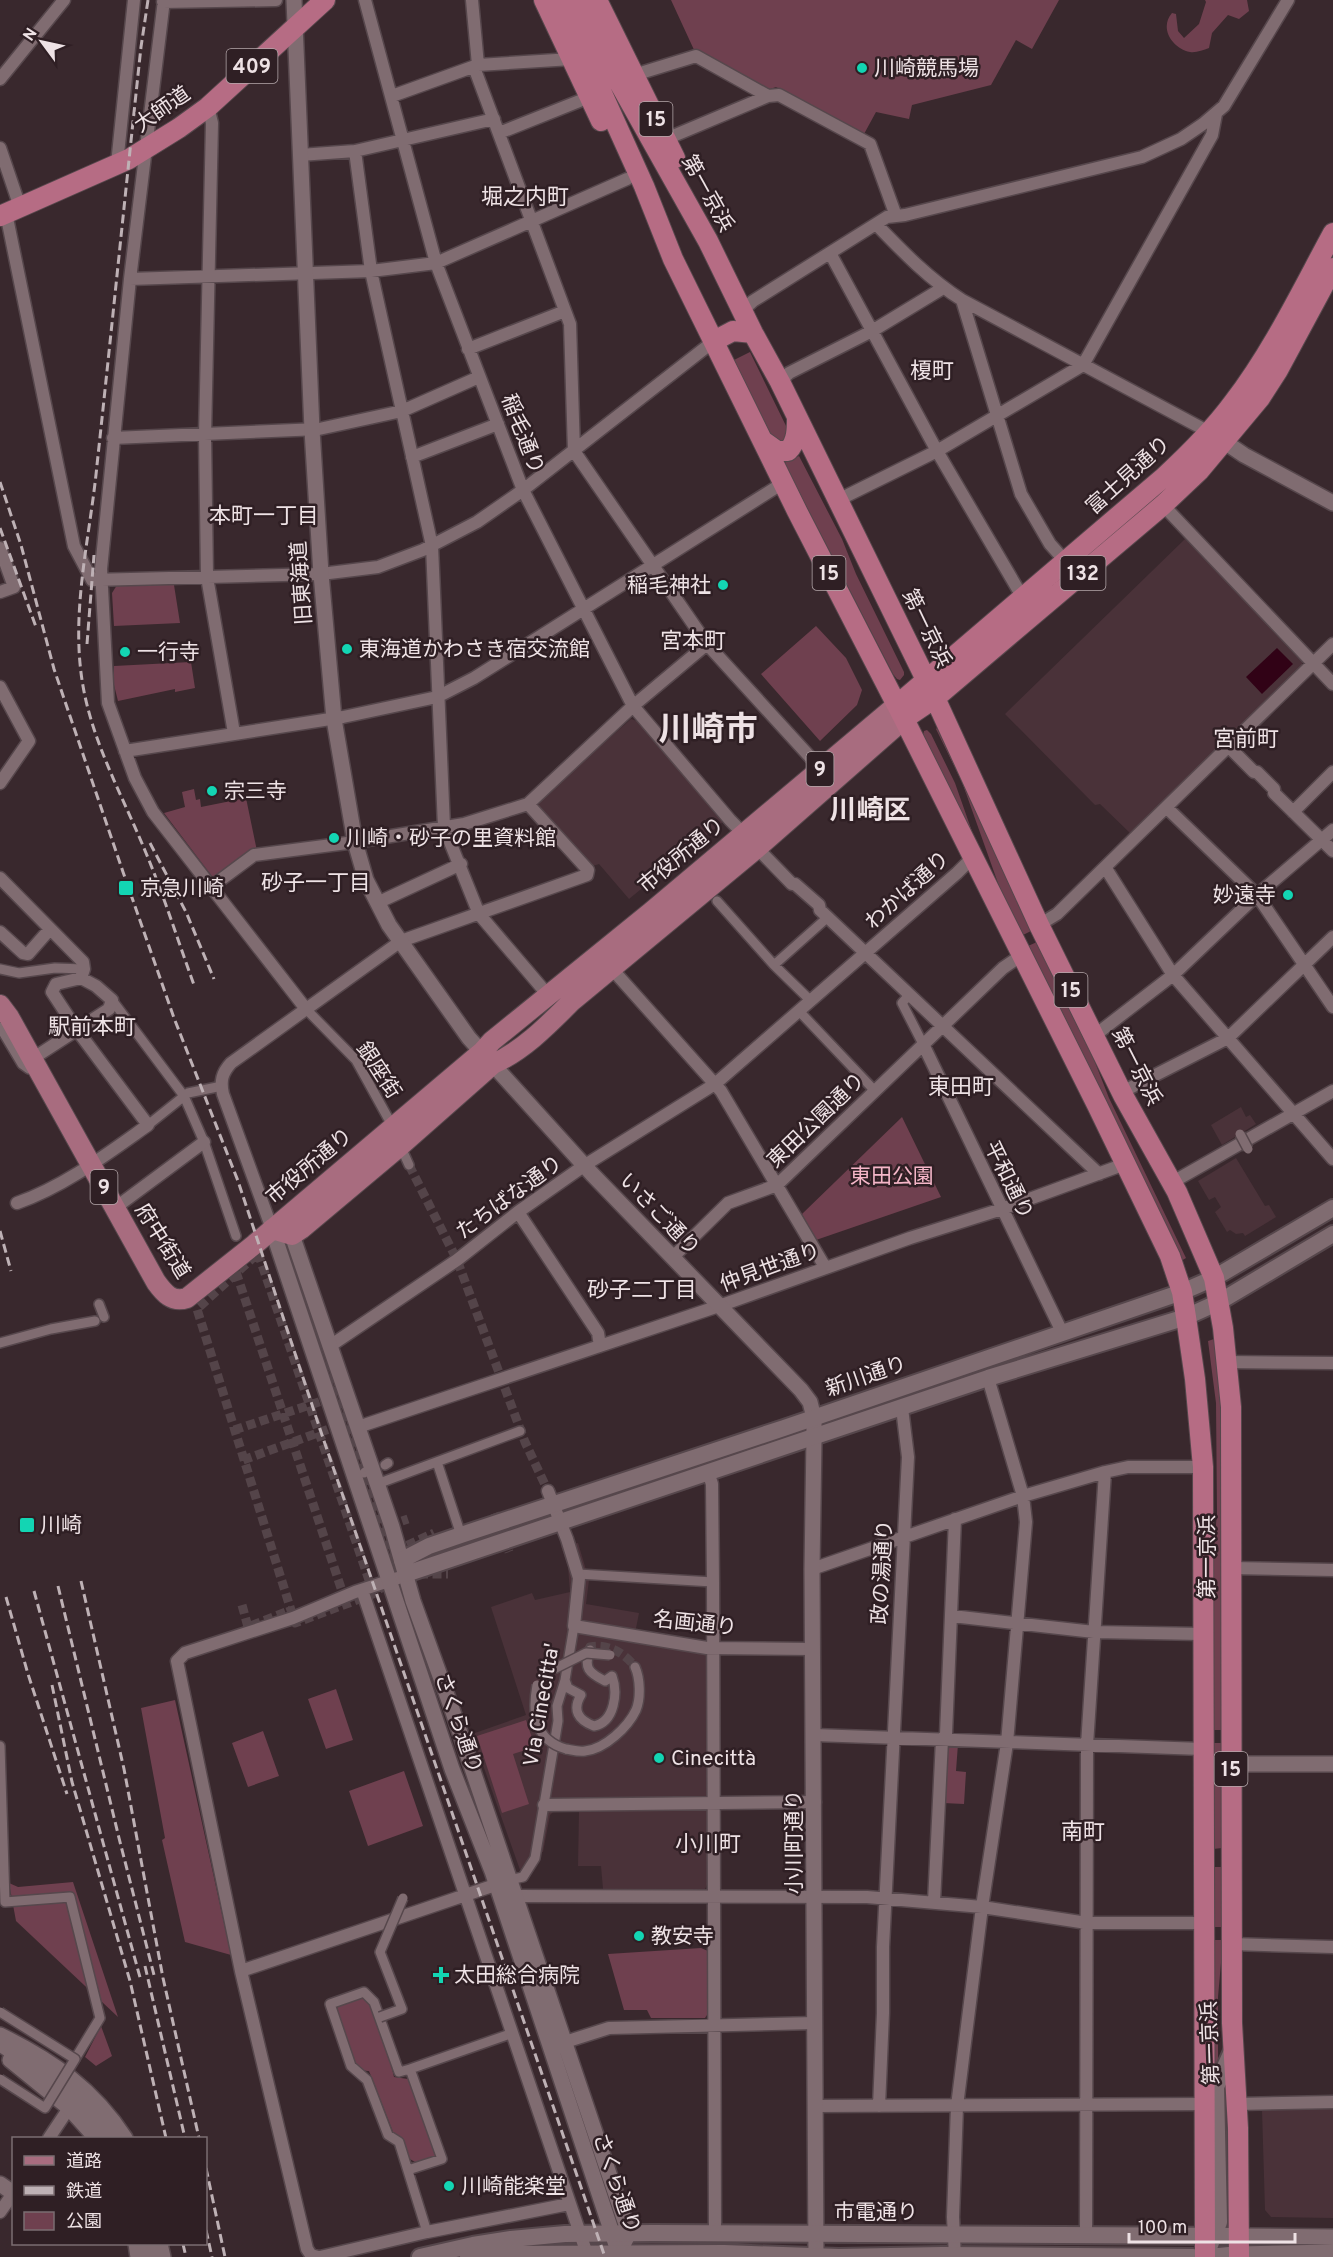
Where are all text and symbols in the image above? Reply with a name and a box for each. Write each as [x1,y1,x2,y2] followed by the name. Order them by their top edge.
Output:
[12,12,72,72] north arrow
[20,25,43,45] text: N
[226,49,278,83] road number: 409
[874,56,979,83] place label: 川崎競馬場
[855,61,869,75] marker: 川崎競馬場
[129,81,196,139] street label: 大師道
[640,102,672,136] road number: 15
[675,150,739,237] street label: 第一京浜
[481,185,569,212] district label: 堀之内町
[910,359,954,386] district label: 榎町
[494,390,549,479] street label: 稲毛通り
[1081,431,1177,521] street label: 富士見通り
[209,504,319,531] district label: 本町一丁目
[286,540,319,626] street label: 旧東海道
[812,556,846,590] road number: 15
[1060,556,1106,590] road number: 132
[627,573,711,600] place label: 稲毛神社
[716,578,730,592] marker: 稲毛神社
[895,585,956,672] street label: 第一京浜
[660,629,726,656] district label: 宮本町
[359,637,590,664] place label: 東海道かわさき宿交流館
[137,640,200,667] place label: 一行寺
[340,642,354,656] marker: 東海道かわさき宿交流館
[118,645,132,659] marker: 一行寺
[659,711,758,753] district label: 川崎市
[1213,727,1279,754] district label: 宮前町
[806,752,834,786] road number: 9
[224,779,287,806] place label: 宗三寺
[205,784,219,798] marker: 宗三寺
[830,795,911,829] district label: 川崎区
[633,812,731,900] street label: 市役所通り
[346,826,556,853] place label: 川崎・砂子の里資料館
[327,831,341,845] marker: 川崎・砂子の里資料館
[860,846,956,936] street label: わかば通り
[261,871,371,898] district label: 砂子一丁目
[140,876,224,903] place label: 京急川崎
[117,879,135,897] marker: 京急川崎
[1213,883,1276,910] place label: 妙遠寺
[1281,888,1295,902] marker: 妙遠寺
[1054,973,1088,1007] road number: 15
[48,1015,136,1042] district label: 駅前本町
[1105,1023,1167,1110] street label: 第一京浜
[349,1037,406,1105] street label: 銀座街
[762,1068,872,1175] street label: 東田公園通り
[928,1075,994,1102] district label: 東田町
[261,1123,359,1211] street label: 市役所通り
[977,1137,1038,1224] street label: 平和通り
[451,1150,569,1246] street label: たちばな通り
[850,1164,934,1191] park label: 東田公園
[613,1168,705,1262] street label: いさご通り
[90,1170,118,1204] road number: 9
[128,1199,195,1285] street label: 府中街道
[717,1238,824,1299] street label: 仲見世通り
[587,1278,697,1305] district label: 砂子二丁目
[822,1351,911,1404] street label: 新川通り
[40,1513,82,1540] place label: 川崎
[1195,1515,1222,1599] street label: 第一京浜
[18,1516,36,1534] marker: 川崎
[867,1519,900,1625] street label: 政の湯通り
[652,1607,738,1642] street label: 名画通り
[518,1642,567,1769] street label: Via Cinecitta'
[428,1669,487,1778] street label: さくら通り
[671,1746,756,1773] place label: Cinecittà
[652,1751,666,1765] marker: Cinecittà
[1214,1752,1248,1786] road number: 15
[782,1790,809,1895] street label: 小川町通り
[1061,1820,1105,1847] district label: 南町
[675,1832,741,1859] district label: 小川町
[651,1924,714,1951] place label: 教安寺
[632,1929,646,1943] marker: 教安寺
[454,1963,580,1990] place label: 太田総合病院
[432,1966,450,1984] marker: 太田総合病院
[1197,2001,1226,2085] street label: 第一京浜
[586,2129,645,2238] street label: さくら通り
[12,2137,207,2245] legend
[66,2151,102,2174] text: 道路
[461,2174,566,2201] place label: 川崎能楽堂
[442,2179,456,2193] marker: 川崎能楽堂
[66,2181,102,2204] text: 鉄道
[834,2200,918,2227] street label: 市電通り
[1129,2206,1296,2244] scale bar
[66,2211,102,2234] text: 公園
[1138,2217,1187,2240] text: 100 m

